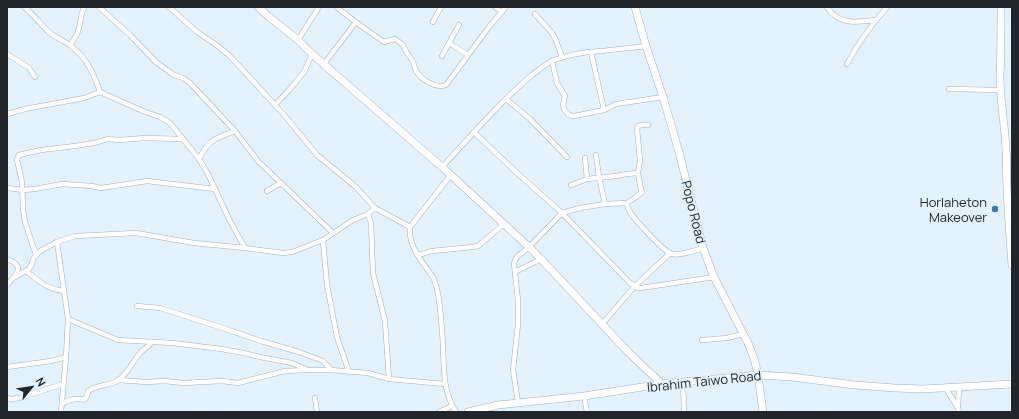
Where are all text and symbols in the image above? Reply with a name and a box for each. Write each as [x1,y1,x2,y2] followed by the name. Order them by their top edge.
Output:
[677,179,711,245] street label: Popo Road
[920,193,987,226] place label: Horlaheton Makeover
[990,204,1000,214] marker: Horlaheton Makeover
[646,366,762,396] street label: Ibrahim Taiwo Road
[12,367,52,407] north arrow
[33,375,50,389] text: N

